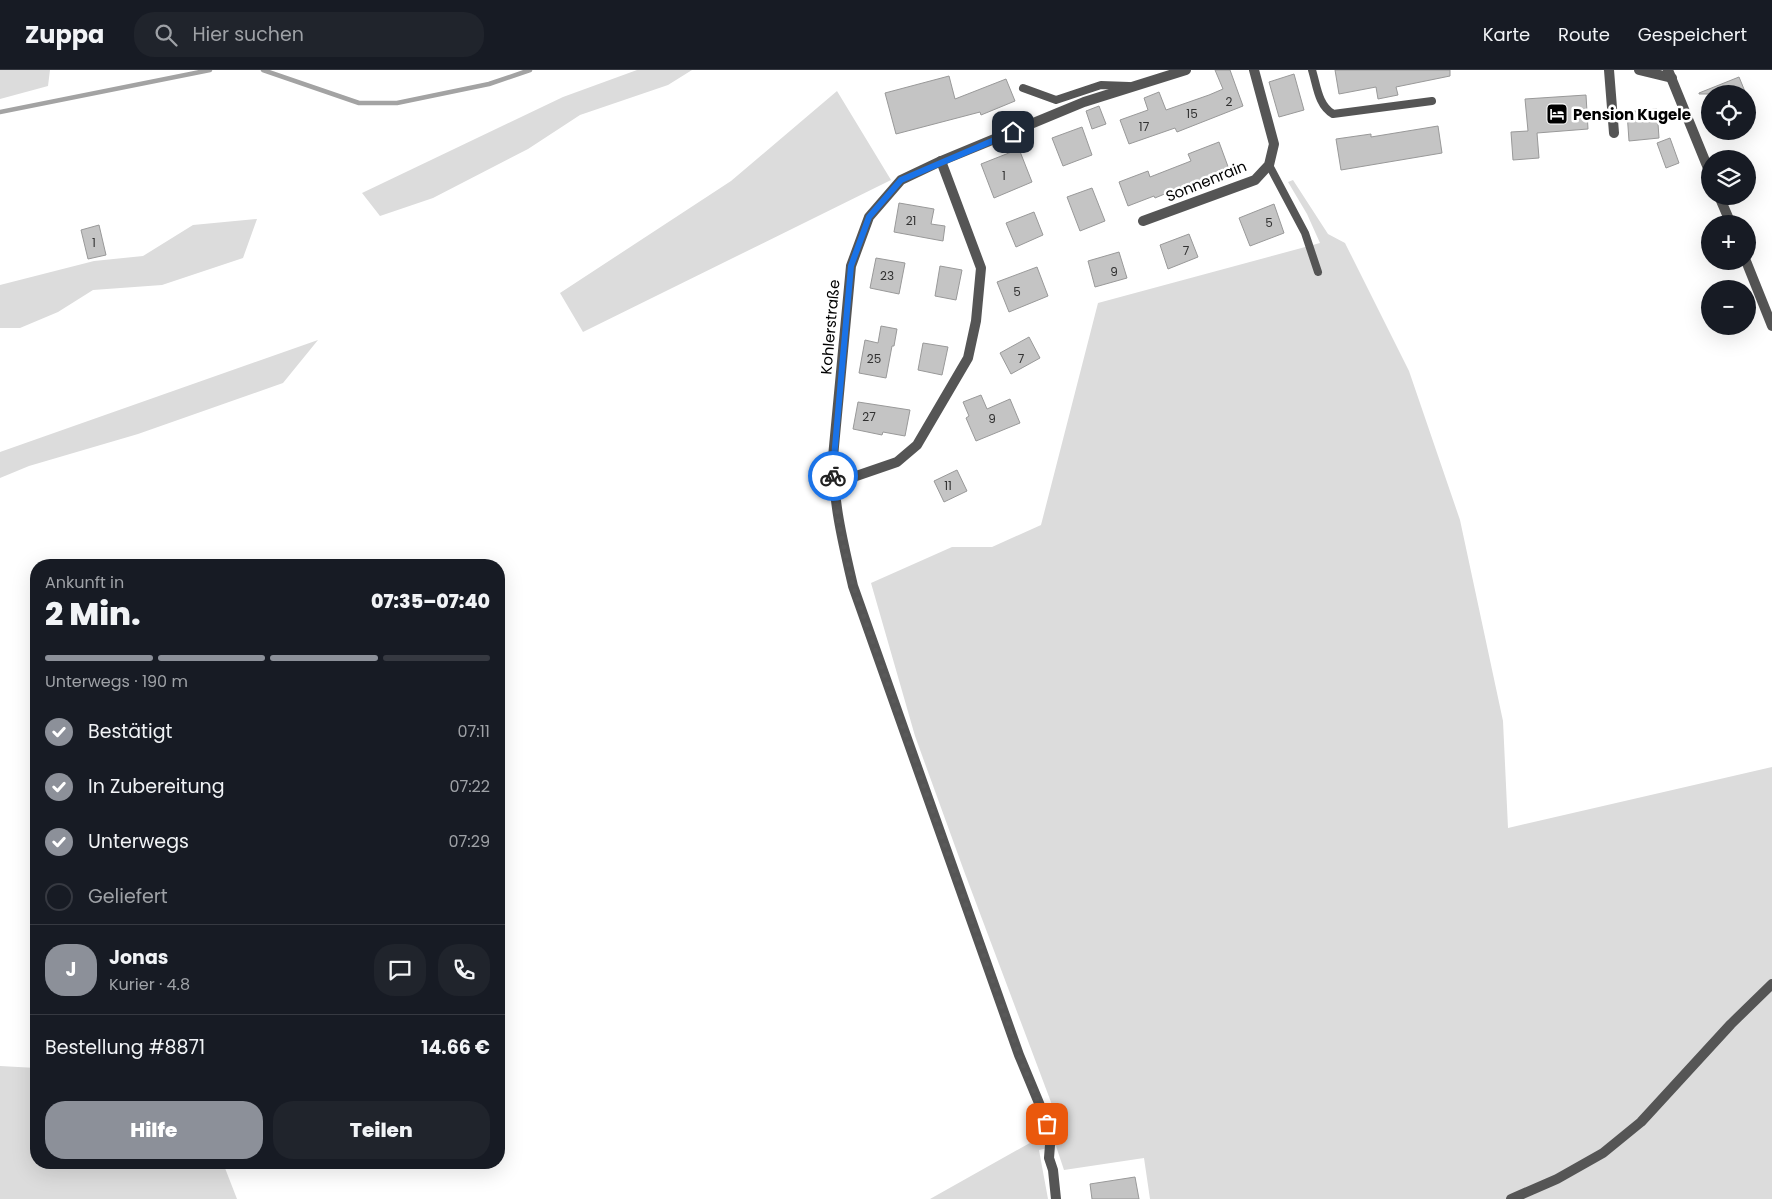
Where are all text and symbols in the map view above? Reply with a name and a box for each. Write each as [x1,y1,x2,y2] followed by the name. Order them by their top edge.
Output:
[134,12,484,57] search box
[25,18,104,51] text: Zuppa
[152,21,180,49] icon: search
[192,21,304,48] text: Hier suchen
[1483,22,1530,47] text: Karte
[1558,22,1610,47] text: Route
[1638,22,1747,47] text: Gespeichert
[1701,85,1756,335] map controls
[1701,85,1756,140] button: locate
[1226,93,1233,110] house number: 2
[1545,102,1569,126] hotel icon: Pension Kugele
[1573,104,1691,125] place label: Pension Kugele
[1186,105,1198,122] house number: 15
[992,111,1034,153] pin
[999,118,1027,146] icon: home
[1139,118,1150,135] house number: 17
[1701,150,1756,205] button: layers
[1162,155,1250,207] street label: Sonnenrain
[1002,167,1006,184] house number: 1
[906,212,916,229] house number: 21
[1265,214,1273,231] house number: 5
[1701,215,1756,270] button: +
[92,234,96,251] house number: 1
[1183,242,1190,259] house number: 7
[1110,263,1118,280] house number: 9
[880,267,894,284] house number: 23
[815,279,845,375] street label: Kohlerstraße
[1701,280,1756,335] button: −
[1013,283,1021,300] house number: 5
[867,350,881,367] house number: 25
[1018,350,1025,367] house number: 7
[862,408,876,425] house number: 27
[988,410,996,427] house number: 9
[808,451,858,501] courier
[819,462,847,490] icon: bike
[944,477,952,494] house number: 11
[45,571,124,594] text: Ankunft in
[371,588,490,615] text: 07:35–07:40
[45,591,141,636] text: 2 Min.
[45,670,188,693] text: Unterwegs · 190 m
[45,718,73,746] icon: check
[88,718,172,745] text: Bestätigt
[458,720,490,743] text: 07:11
[45,773,73,801] icon: check
[88,773,225,800] text: In Zubereitung
[449,775,490,798] text: 07:22
[45,828,73,856] icon: check
[88,828,189,855] text: Unterwegs
[449,830,490,853] text: 07:29
[88,883,168,910] text: Geliefert
[109,944,168,971] text: Jonas
[374,944,426,996] button: chat
[438,944,490,996] button: phone
[66,956,76,983] text: J
[109,973,190,996] text: Kurier · 4.8
[45,1034,205,1061] text: Bestellung #8871
[421,1034,490,1061] text: 14.66 €
[45,1101,263,1159] button: Hilfe
[273,1101,490,1159] button: Teilen
[1026,1103,1068,1145] pin
[1033,1110,1061,1138] icon: bag

